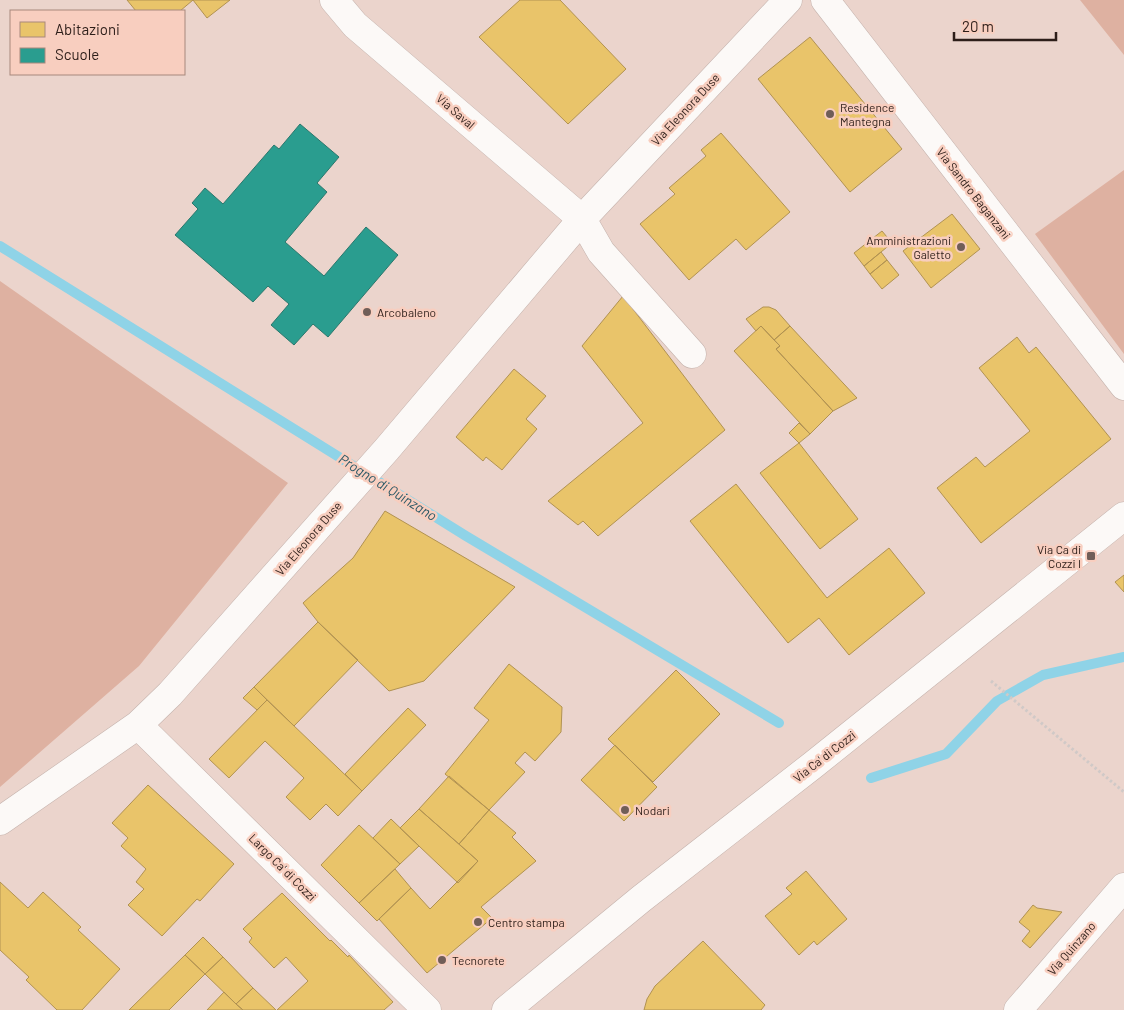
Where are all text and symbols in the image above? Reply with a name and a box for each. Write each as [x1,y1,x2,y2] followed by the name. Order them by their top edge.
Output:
[10,10,185,75] legend
[954,10,1056,42] scale bar
[962,17,994,35] text: 20 m
[55,20,120,38] text: Abitazioni
[55,45,99,63] text: Scuole
[648,70,722,148] street label: Via Eleonora Duse
[434,91,478,131] street label: Via Saval
[840,100,894,128] place label: Residence Mantegna
[824,108,836,120] marker: Residence Mantegna
[934,145,1014,241] street label: Via Sandro Baganzani
[866,233,951,261] place label: Amministrazioni Galetto
[955,241,967,253] marker: Amministrazioni Galetto
[377,305,436,319] place label: Arcobaleno
[361,306,373,318] marker: Arcobaleno
[336,450,440,524] water label: Progno di Quinzano
[272,498,344,578] street label: Via Eleonora Duse
[1037,542,1081,570] place label: Via Ca di Cozzi I
[1085,550,1097,562] marker: Via Ca di Cozzi I
[790,727,858,785] street label: Via Ca' di Cozzi
[635,803,670,817] place label: Nodari
[619,804,631,816] marker: Nodari
[247,831,319,903] street label: Largo Ca' di Cozzi
[488,915,565,929] place label: Centro stampa
[472,916,484,928] marker: Centro stampa
[1044,919,1098,977] street label: Via Quinzano
[452,953,505,967] place label: Tecnorete
[436,954,448,966] marker: Tecnorete

